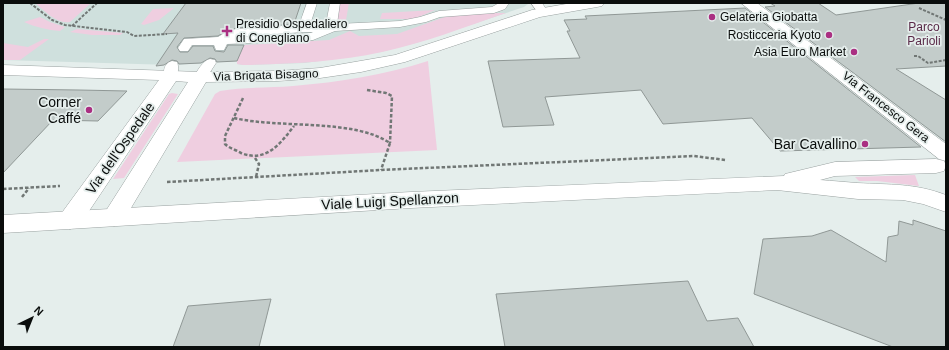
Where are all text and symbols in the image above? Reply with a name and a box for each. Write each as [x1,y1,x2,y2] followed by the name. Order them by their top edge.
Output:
[720,10,818,24] place label: Gelateria Giobatta
[707,12,717,22] marker: Gelateria Giobatta
[236,17,348,45] place label: Presidio Ospedaliero di Conegliano
[907,20,941,48] park label: Parco Parioli
[221,25,233,37] marker: Presidio Ospedaliero di Conegliano
[728,28,821,42] place label: Rosticceria Kyoto
[824,30,834,40] marker: Rosticceria Kyoto
[754,45,847,59] place label: Asia Euro Market
[849,47,859,57] marker: Asia Euro Market
[213,66,319,84] street label: Via Brigata Bisagno
[840,69,933,145] street label: Via Francesco Gera
[38,94,81,126] place label: Corner Caffé
[82,99,158,197] street label: Via dell'Ospedale
[84,105,94,115] marker: Corner Caffé
[774,136,857,152] place label: Bar Cavallino
[860,139,870,149] marker: Bar Cavallino
[321,189,459,213] street label: Viale Luigi Spellanzon
[12,298,52,338] north arrow
[32,304,46,318] text: N

